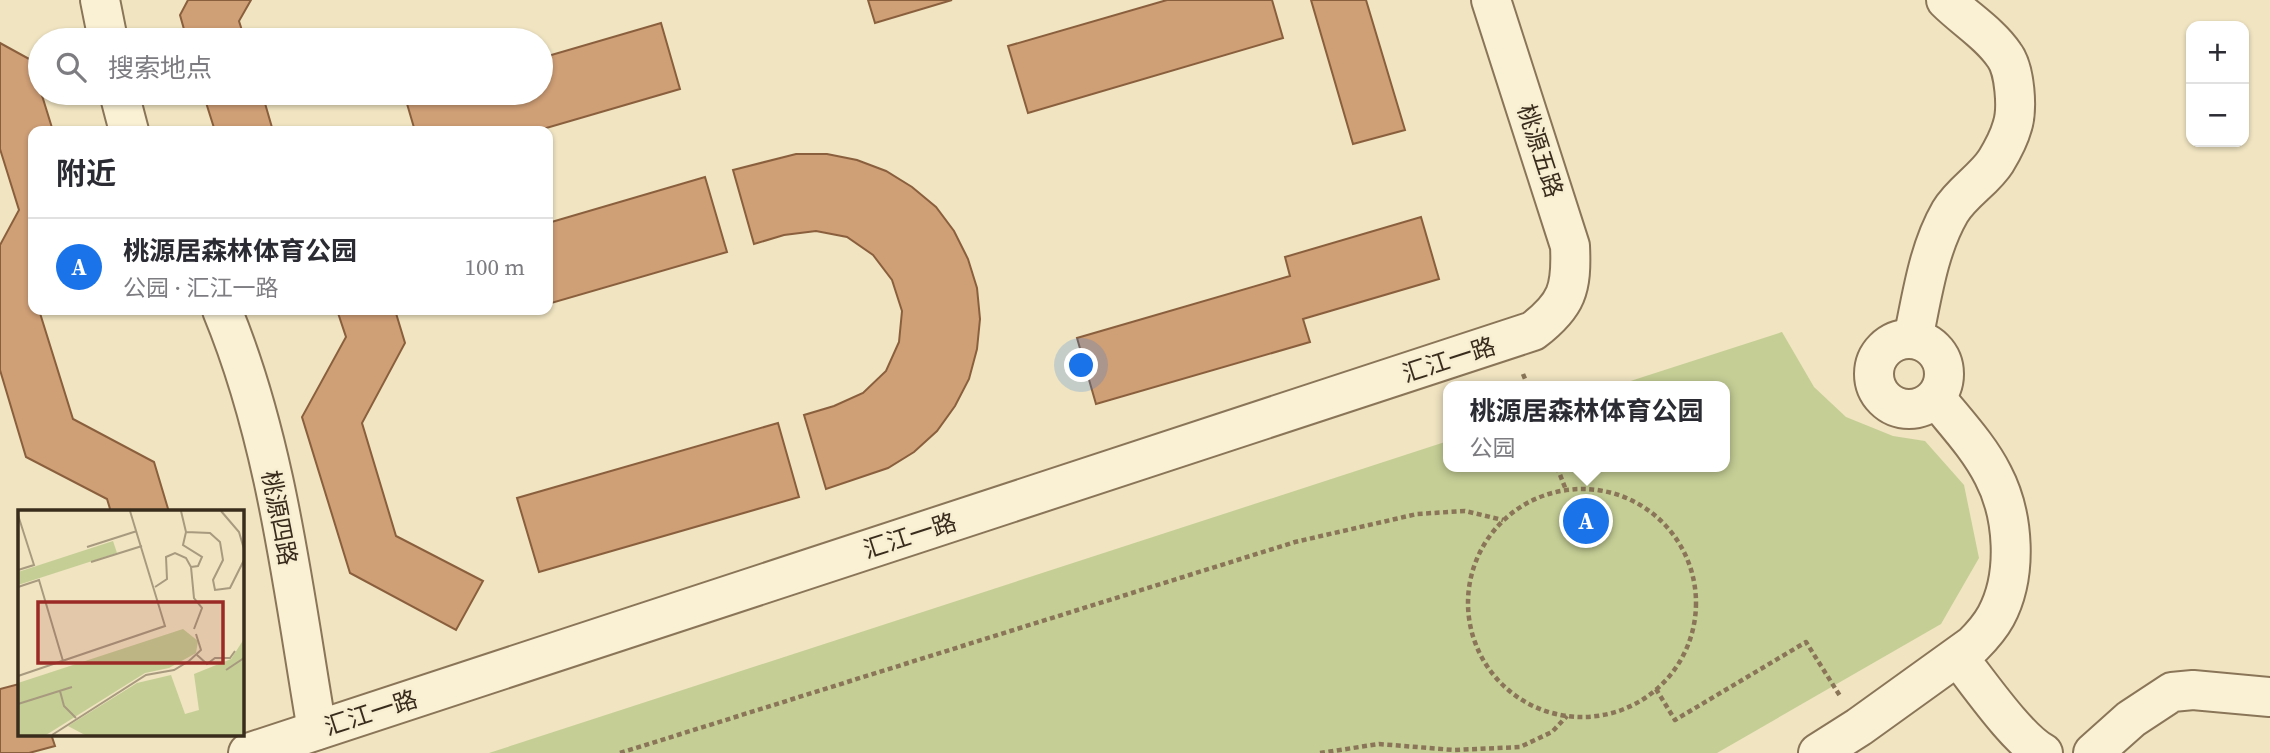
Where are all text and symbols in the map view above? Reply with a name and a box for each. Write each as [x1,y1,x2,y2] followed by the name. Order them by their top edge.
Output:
[2186,21,2249,147] map controls
[2186,21,2249,84] button: +
[28,28,553,105] search box
[52,48,90,86] icon: search
[108,50,212,86] text: 搜索地点
[2186,84,2249,147] button: −
[1510,100,1571,202] street label: 桃源五路
[56,153,116,194] text: 附近
[123,233,357,269] text: 桃源居森林体育公园
[71,251,87,283] text: A
[464,251,525,283] text: 100 m
[123,272,279,304] text: 公园 · 汇江一路
[1398,329,1500,390] street label: 汇江一路
[1064,348,1098,382] your location
[1443,381,1730,472] popup
[1469,393,1704,429] text: 桃源居森林体育公园
[1469,432,1515,464] text: 公园
[254,468,305,568] street label: 桃源四路
[1563,495,1609,547] pin: A
[859,505,961,566] street label: 汇江一路
[18,510,243,736] inset map
[320,682,422,743] street label: 汇江一路

